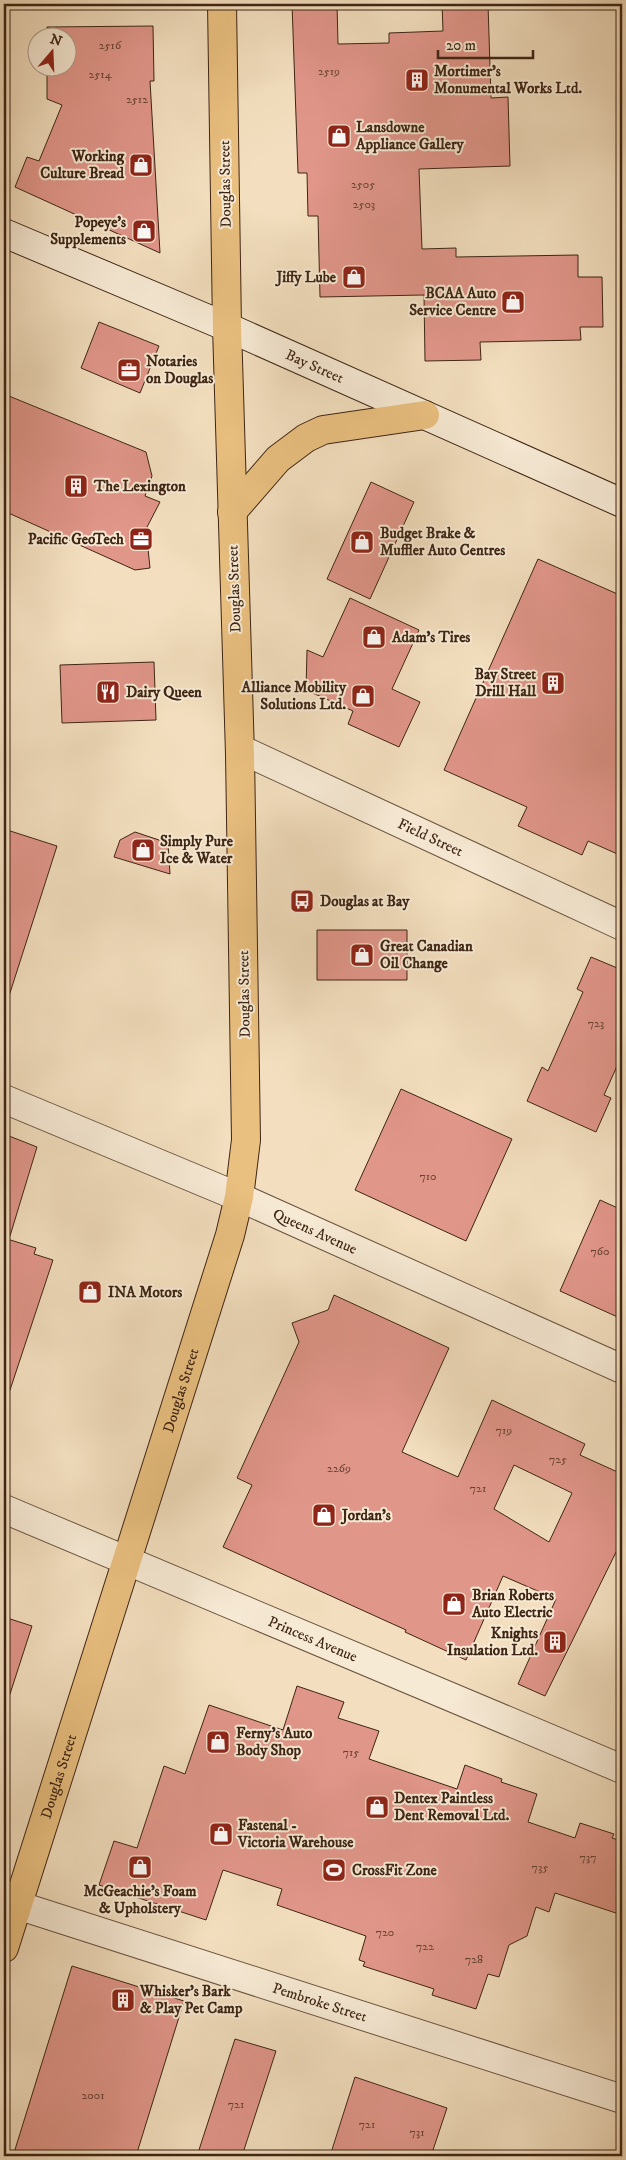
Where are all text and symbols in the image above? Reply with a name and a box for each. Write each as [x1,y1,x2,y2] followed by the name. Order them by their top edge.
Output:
[28,28,78,78] north arrow
[438,28,534,60] scale bar
[48,30,65,51] text: N
[446,36,476,55] text: 20 m
[99,38,122,53] house number: 2516
[434,62,583,98] place label: Mortimer's Monumental Works Ltd.
[318,64,340,79] house number: 2519
[88,67,113,82] house number: 2514
[404,67,430,93] building icon: Mortimer's Monumental Works Ltd.
[126,92,148,107] house number: 2512
[355,118,465,154] place label: Lansdowne Appliance Gallery
[326,123,352,149] shop icon: Lansdowne Appliance Gallery
[215,140,236,228] street label: Douglas Street
[40,147,125,183] place label: Working Culture Bread
[128,152,154,178] shop icon: Working Culture Bread
[351,177,375,192] house number: 2505
[353,197,375,212] house number: 2503
[50,213,126,249] place label: Popeye's Supplements
[131,218,157,244] shop icon: Popeye's Supplements
[341,264,367,290] shop icon: Jiffy Lube
[274,268,337,287] place label: Jiffy Lube
[409,284,497,320] place label: BCAA Auto Service Centre
[500,289,526,315] shop icon: BCAA Auto Service Centre
[282,345,347,388] street label: Bay Street
[146,352,213,388] place label: Notaries on Douglas
[116,357,142,383] office icon: Notaries on Douglas
[63,473,89,499] building icon: The Lexington
[93,477,186,496] place label: The Lexington
[380,524,505,560] place label: Budget Brake & Muffler Auto Centres
[128,526,154,552] office icon: Pacific GeoTech
[349,529,375,555] shop icon: Budget Brake & Muffler Auto Centres
[28,530,124,549] place label: Pacific GeoTech
[223,545,246,633] street label: Douglas Street
[361,624,387,650] shop icon: Adam's Tires
[391,628,470,647] place label: Adam's Tires
[474,665,536,701] place label: Bay Street Drill Hall
[540,670,566,696] building icon: Bay Street Drill Hall
[241,678,347,714] place label: Alliance Mobility Solutions Ltd.
[95,679,121,705] restaurant icon: Dairy Queen
[126,683,202,702] place label: Dairy Queen
[350,683,376,709] shop icon: Alliance Mobility Solutions Ltd.
[395,814,466,861] street label: Field Street
[160,832,234,868] place label: Simply Pure Ice & Water
[130,837,156,863] shop icon: Simply Pure Ice & Water
[289,888,315,914] bus stop icon: Douglas at Bay
[320,892,410,911] place label: Douglas at Bay
[380,937,473,973] place label: Great Canadian Oil Change
[349,942,375,968] shop icon: Great Canadian Oil Change
[234,950,255,1038] street label: Douglas Street
[588,1016,604,1031] house number: 723
[419,1169,437,1184] house number: 710
[270,1204,360,1259] street label: Queens Avenue
[591,1244,609,1259] house number: 760
[77,1279,103,1305] shop icon: INA Motors
[108,1283,182,1302] place label: INA Motors
[159,1346,204,1435] street label: Douglas Street
[496,1423,512,1438] house number: 719
[549,1452,567,1467] house number: 725
[327,1461,351,1476] house number: 2269
[470,1481,486,1496] house number: 721
[311,1502,337,1528] shop icon: Jordan’s
[340,1506,391,1525] place label: Jordan’s
[471,1586,554,1622] place label: Brian Roberts Auto Electric
[441,1591,467,1617] shop icon: Brian Roberts Auto Electric
[265,1612,360,1667] street label: Princess Avenue
[447,1624,538,1660] place label: Knights Insulation Ltd.
[542,1629,568,1655] building icon: Knights Insulation Ltd.
[236,1724,313,1760] place label: Ferny's Auto Body Shop
[205,1729,231,1755] shop icon: Ferny's Auto Body Shop
[37,1732,81,1821] street label: Douglas Street
[343,1745,359,1760] house number: 715
[394,1789,510,1825] place label: Dentex Paintless Dent Removal Ltd.
[364,1794,390,1820] shop icon: Dentex Paintless Dent Removal Ltd.
[237,1816,354,1852] place label: Fastenal - Victoria Warehouse
[208,1821,234,1847] shop icon: Fastenal - Victoria Warehouse
[579,1850,597,1865] house number: 737
[127,1854,153,1880] shop icon: McGeachie’s Foam & Upholstery
[321,1857,347,1883] sports icon: CrossFit Zone
[532,1860,548,1875] house number: 735
[352,1861,438,1880] place label: CrossFit Zone
[84,1882,197,1918] place label: McGeachie’s Foam & Upholstery
[376,1925,394,1940] house number: 720
[416,1939,434,1954] house number: 722
[465,1952,483,1967] house number: 728
[270,1979,369,2027] street label: Pembroke Street
[139,1982,243,2018] place label: Whisker's Bark & Play Pet Camp
[110,1987,136,2013] building icon: Whisker's Bark & Play Pet Camp
[81,2088,105,2103] house number: 2001
[228,2097,244,2112] house number: 721
[359,2117,375,2132] house number: 721
[409,2125,425,2140] house number: 731

